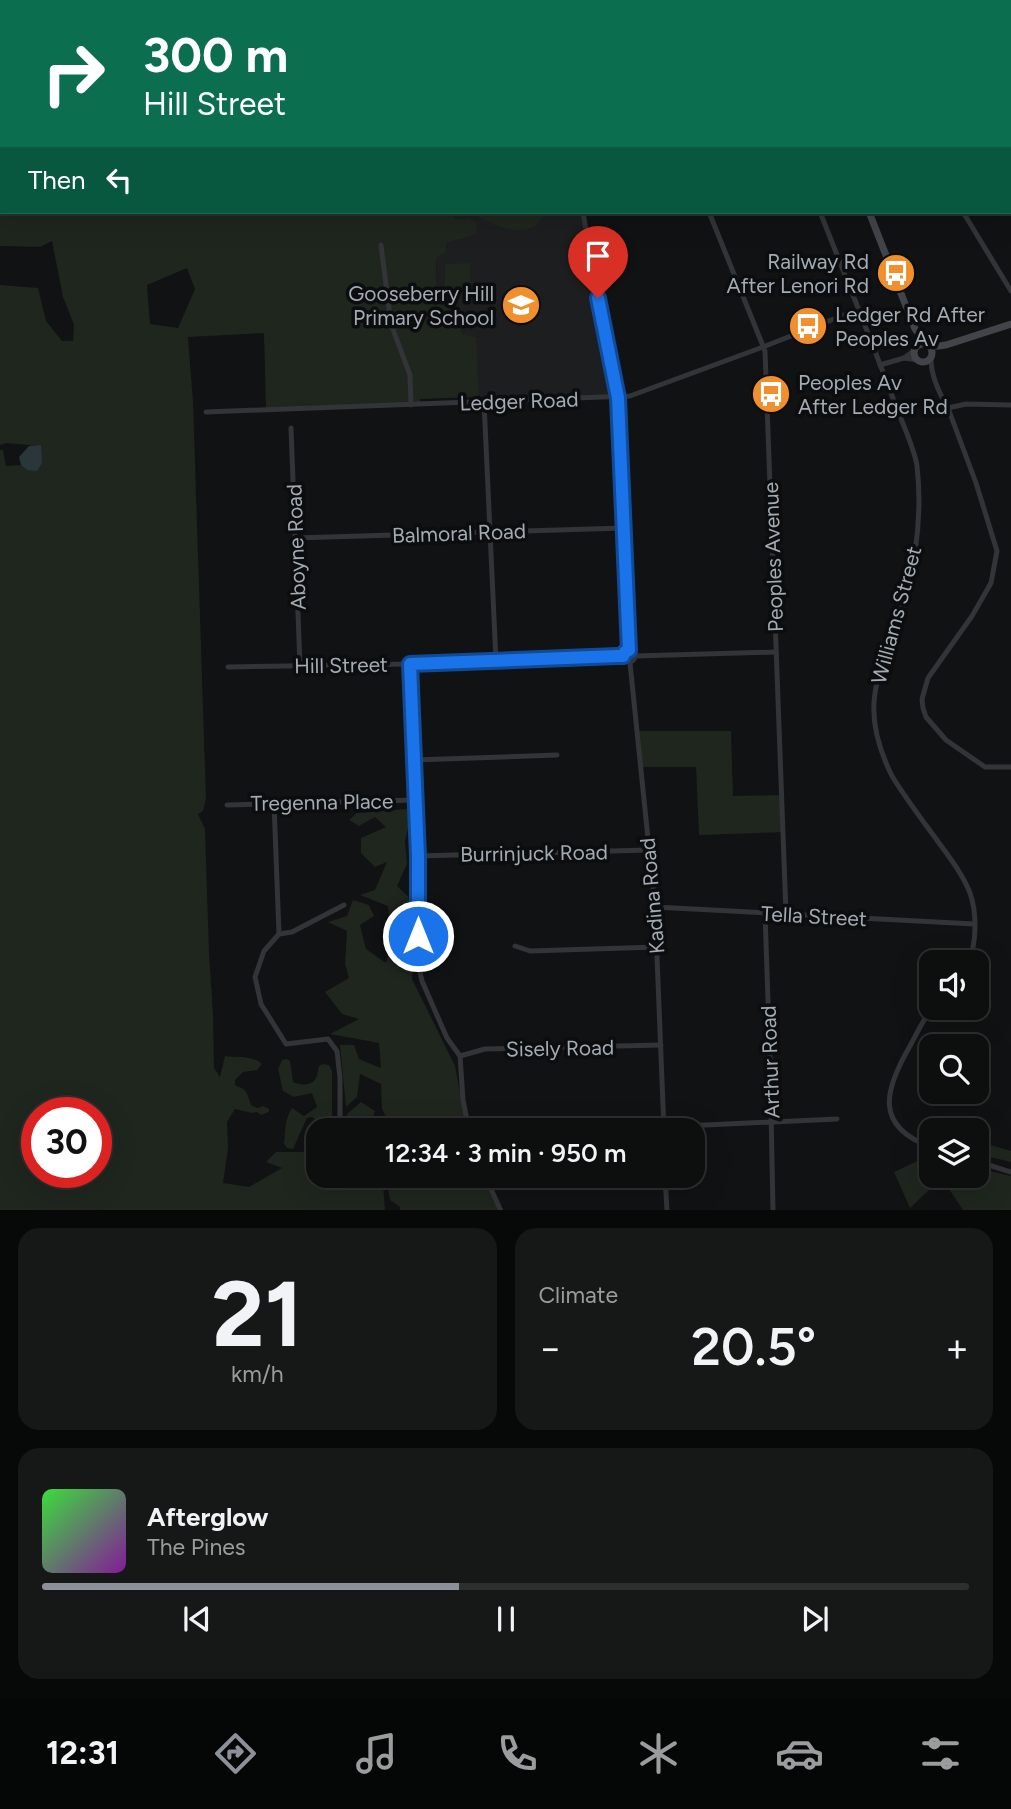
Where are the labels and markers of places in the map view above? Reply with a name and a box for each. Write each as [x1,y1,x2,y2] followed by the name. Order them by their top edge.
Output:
[568,226,628,298] pin
[727,249,869,298] place label: Railway Rd After Lenori Rd
[875,252,917,294] bus stop icon: Railway Rd After Lenori Rd
[348,281,494,330] place label: Gooseberry Hill Primary School
[500,284,542,326] school or university icon: Gooseberry Hill Primary School
[835,302,985,351] place label: Ledger Rd After Peoples Av
[787,305,829,347] bus stop icon: Ledger Rd After Peoples Av
[798,370,948,419] place label: Peoples Av After Ledger Rd
[750,373,792,415] bus stop icon: Peoples Av After Ledger Rd

